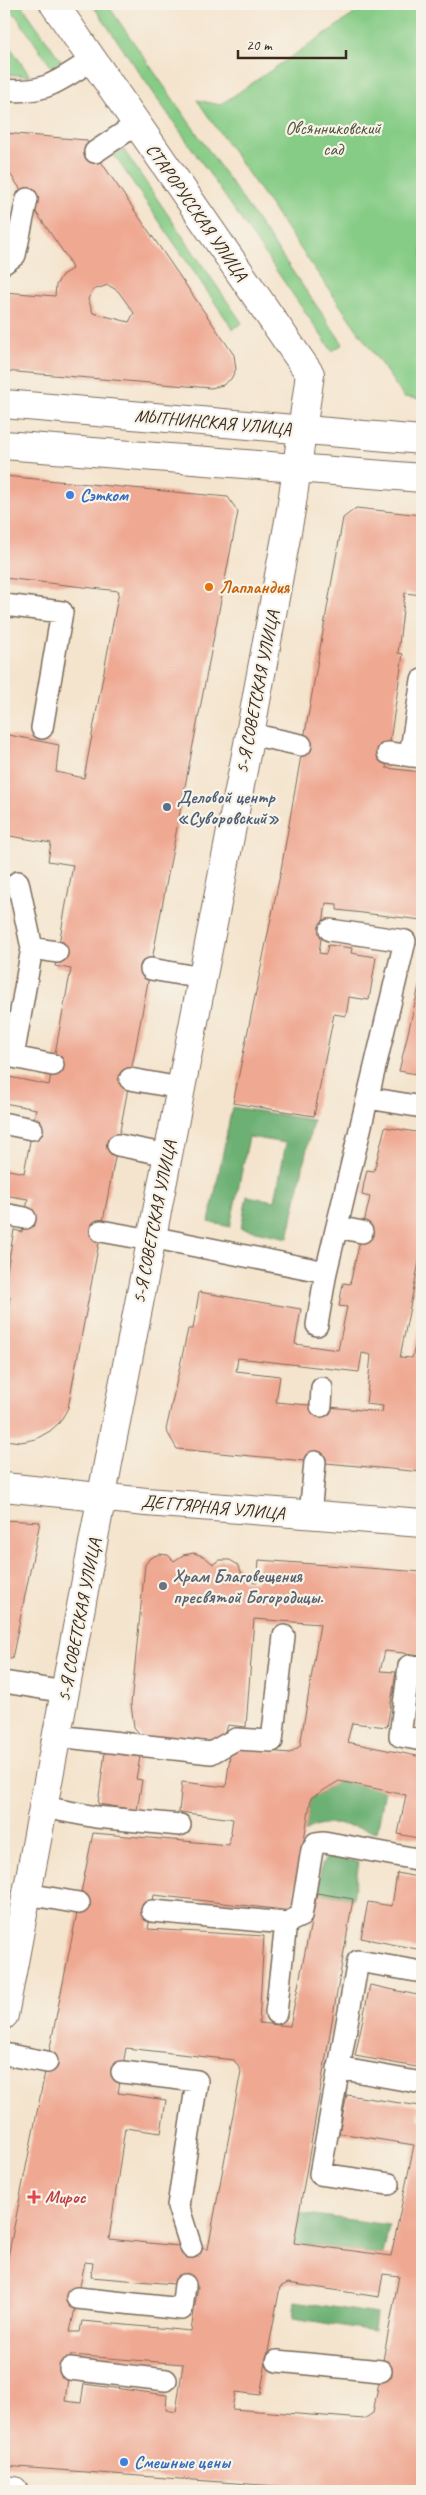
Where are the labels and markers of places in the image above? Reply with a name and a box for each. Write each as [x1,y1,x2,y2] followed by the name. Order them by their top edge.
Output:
[80,484,130,506] place label: Сэтком
[64,489,76,501] marker: Сэтком
[219,576,291,598] place label: Лапландия
[203,581,215,593] marker: Лапландия
[177,786,279,829] place label: Деловой центр «Суворовский»
[161,801,173,813] marker: Деловой центр «Суворовский»
[173,1565,323,1608] place label: Храм Благовещения пресвятой Богородицы.
[157,1580,169,1592] marker: Храм Благовещения пресвятой Богородицы.
[45,2186,86,2208] place label: Мирос
[27,2190,41,2204] marker: Мирос
[134,2451,232,2473] place label: Смешные цены
[118,2456,130,2468] marker: Смешные цены

